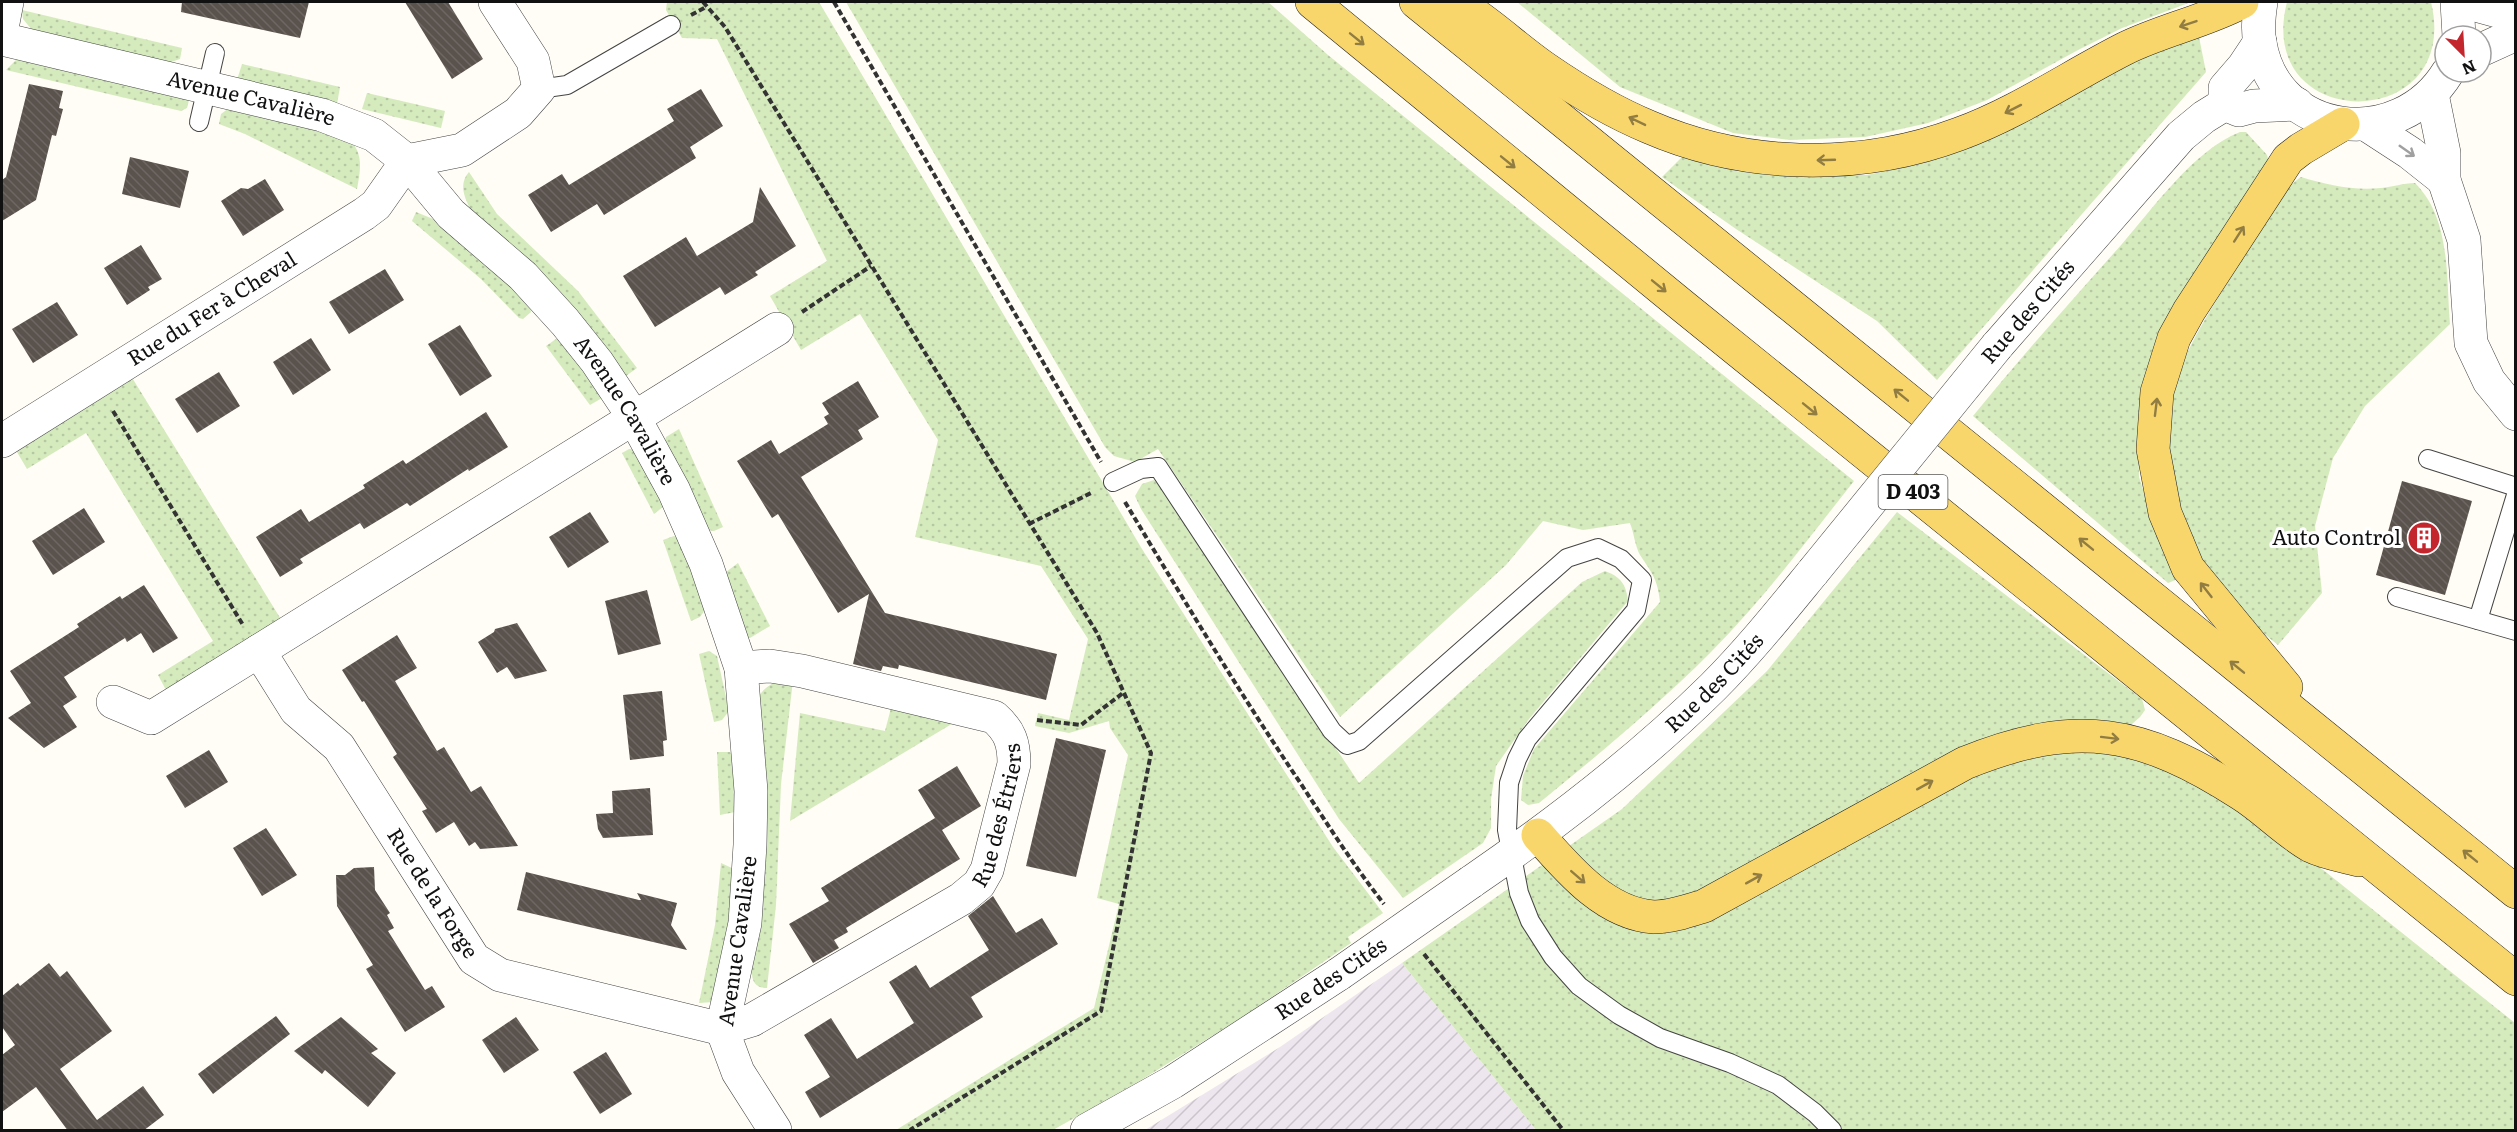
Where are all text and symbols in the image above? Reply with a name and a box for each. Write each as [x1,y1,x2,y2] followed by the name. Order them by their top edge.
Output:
[2179,20,2198,31] one-way arrow
[2433,24,2493,84] north arrow
[1349,32,1365,45] one-way arrow
[2458,55,2481,82] text: N
[164,61,341,132] street label: Avenue Cavalière
[2004,104,2022,115] one-way arrow
[1629,115,1647,127] one-way arrow
[2398,145,2414,157] one-way arrow
[1817,154,1837,166] one-way arrow
[1500,156,1516,169] one-way arrow
[2233,225,2246,242] one-way arrow
[120,242,301,372] street label: Rue du Fer à Cheval
[1972,251,2080,369] street label: Rue des Cités
[1651,280,1667,293] one-way arrow
[568,327,686,490] street label: Avenue Cavalière
[1894,388,1910,401] one-way arrow
[2150,398,2161,418] one-way arrow
[1802,403,1818,416] one-way arrow
[1878,475,1948,509] road number: D 403
[2272,520,2401,551] place label: Auto Control
[2406,520,2442,556] building icon: Auto Control
[2078,538,2094,551] one-way arrow
[2199,582,2212,598] one-way arrow
[1657,625,1769,738] street label: Rue des Cités
[2229,660,2245,673] one-way arrow
[2099,733,2119,744] one-way arrow
[962,742,1027,892] street label: Rue des Étriers
[1915,779,1933,790] one-way arrow
[381,821,488,964] street label: Rue de la Forge
[2462,849,2478,862] one-way arrow
[708,853,763,1028] street label: Avenue Cavalière
[1570,870,1585,884] one-way arrow
[1745,873,1762,885] one-way arrow
[1267,928,1392,1026] street label: Rue des Cités

